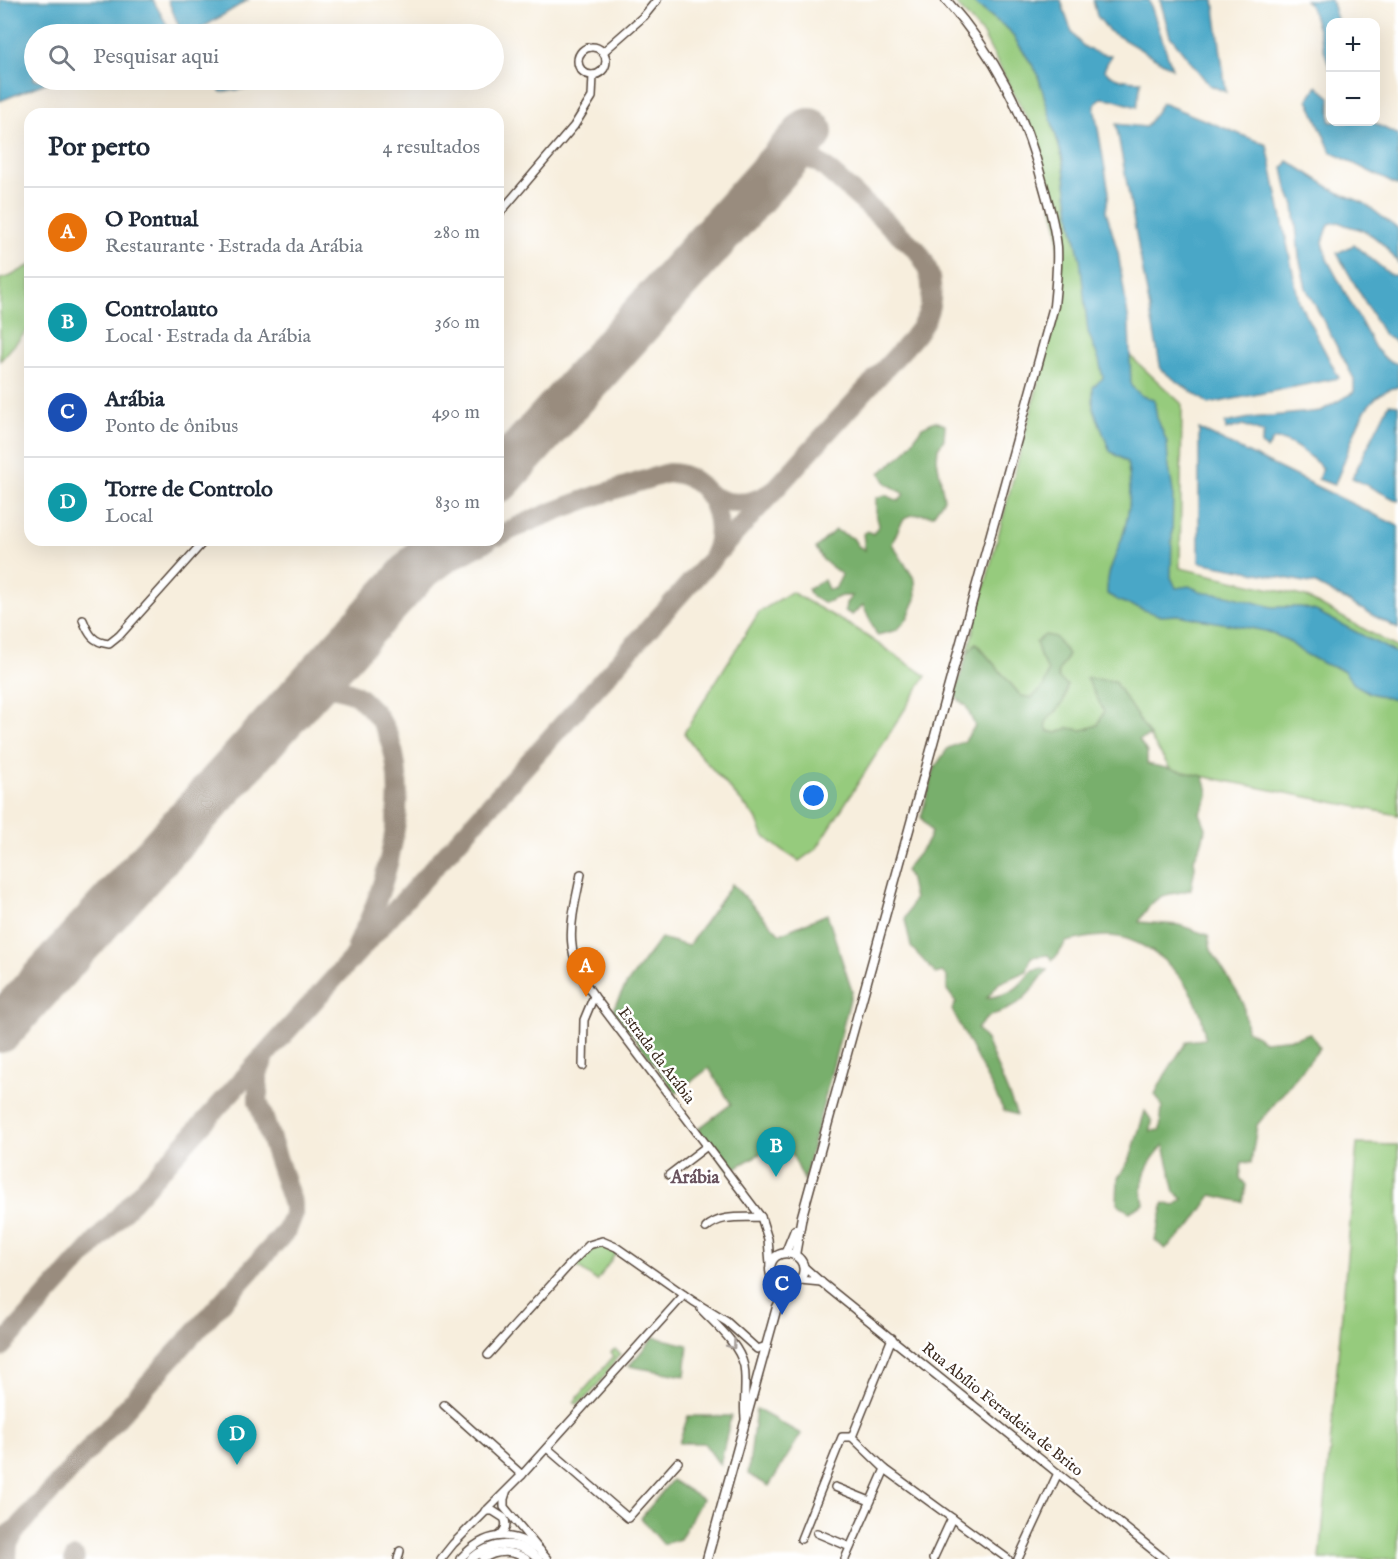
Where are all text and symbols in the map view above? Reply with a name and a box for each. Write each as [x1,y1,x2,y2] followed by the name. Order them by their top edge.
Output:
[1326,18,1380,126] map controls
[1326,18,1380,72] button: +
[24,24,504,90] search box
[45,41,78,74] icon: search
[93,43,219,71] text: Pesquisar aqui
[1326,72,1380,126] button: −
[48,131,150,164] text: Por perto
[382,135,480,160] text: 4 resultados
[105,206,198,234] text: O Pontual
[61,220,74,245] text: A
[433,220,480,245] text: 280 m
[105,234,363,259] text: Restaurante · Estrada da Arábia
[105,296,218,324] text: Controlauto
[61,310,74,335] text: B
[434,310,480,335] text: 360 m
[105,324,311,349] text: Local · Estrada da Arábia
[105,386,165,414] text: Arábia
[60,400,75,425] text: C
[432,400,480,425] text: 490 m
[105,414,238,439] text: Ponto de ônibus
[105,476,273,504] text: Torre de Controlo
[59,490,76,515] text: D
[435,490,480,515] text: 830 m
[105,504,153,529] text: Local
[799,781,828,810] your location
[566,948,606,997] pin: A
[613,1004,699,1108] street label: Estrada da Arábia
[756,1128,796,1177] pin: B
[670,1167,721,1190] district label: Arábia
[762,1266,802,1315] pin: C
[725,1338,736,1349] one-way arrow
[917,1339,1087,1481] street label: Rua Abílio Ferradeira de Brito
[218,1416,256,1465] pin: D

